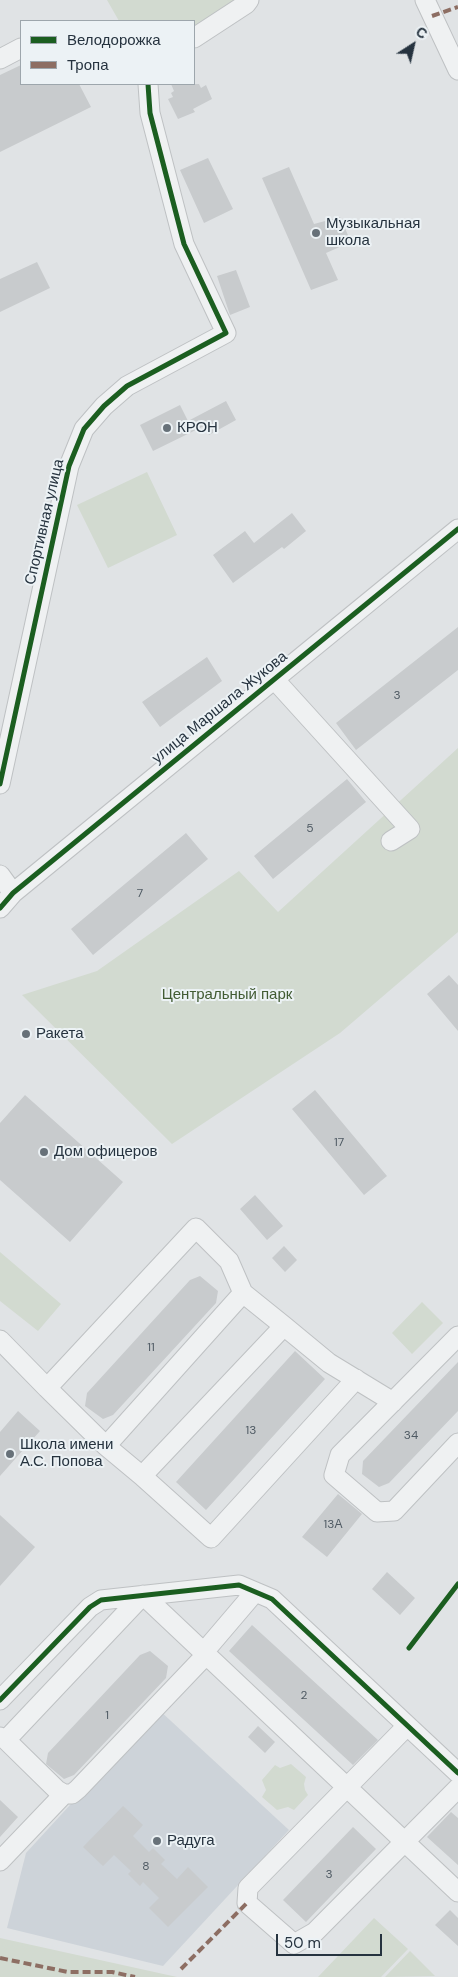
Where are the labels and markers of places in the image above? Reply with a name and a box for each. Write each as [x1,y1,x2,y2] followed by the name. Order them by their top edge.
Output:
[326,215,420,250] place label: Музыкальная школа
[310,227,322,239] marker: Музыкальная школа
[177,419,218,437] place label: КРОН
[161,422,173,434] marker: КРОН
[36,1025,83,1043] place label: Ракета
[20,1028,32,1040] marker: Ракета
[54,1143,157,1161] place label: Дом офицеров
[38,1146,50,1158] marker: Дом офицеров
[20,1436,113,1471] place label: Школа имени А.С. Попова
[4,1448,16,1460] marker: Школа имени А.С. Попова
[167,1832,215,1850] place label: Радуга
[151,1835,163,1847] marker: Радуга

